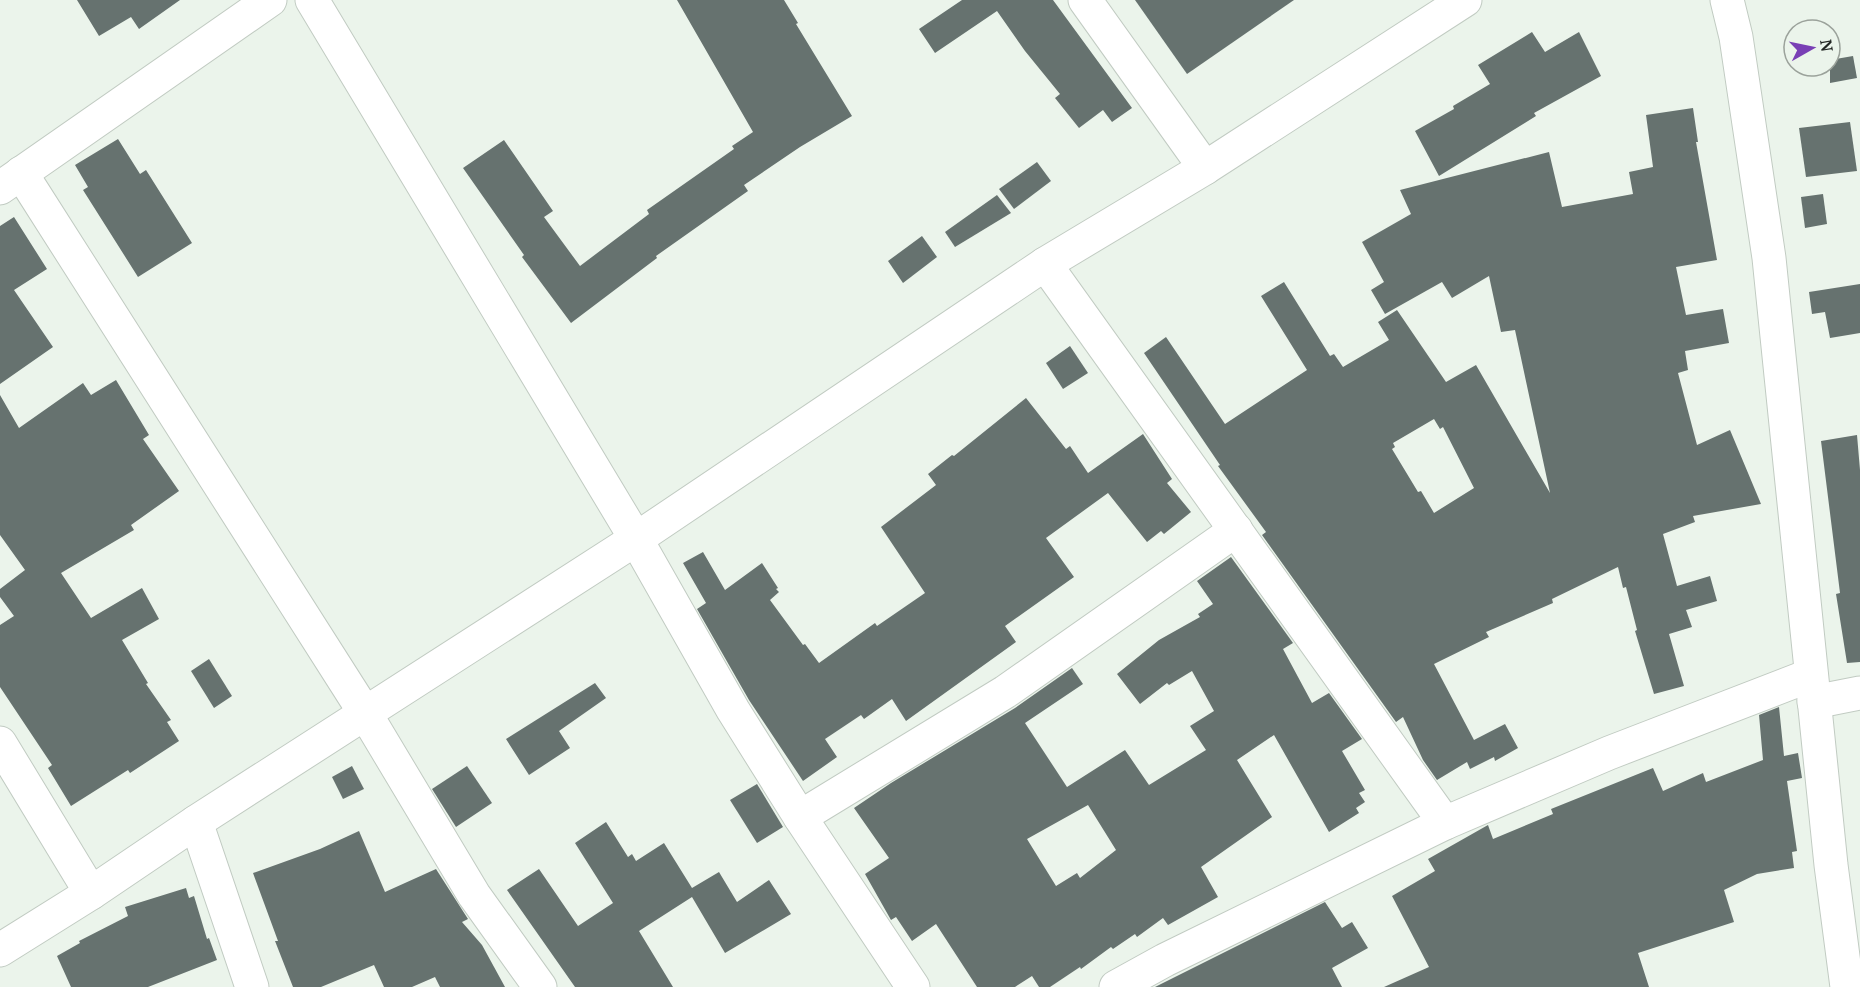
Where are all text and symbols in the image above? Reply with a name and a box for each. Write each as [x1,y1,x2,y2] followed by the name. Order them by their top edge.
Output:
[1782,18,1842,78] north arrow
[1815,38,1839,53] text: N

